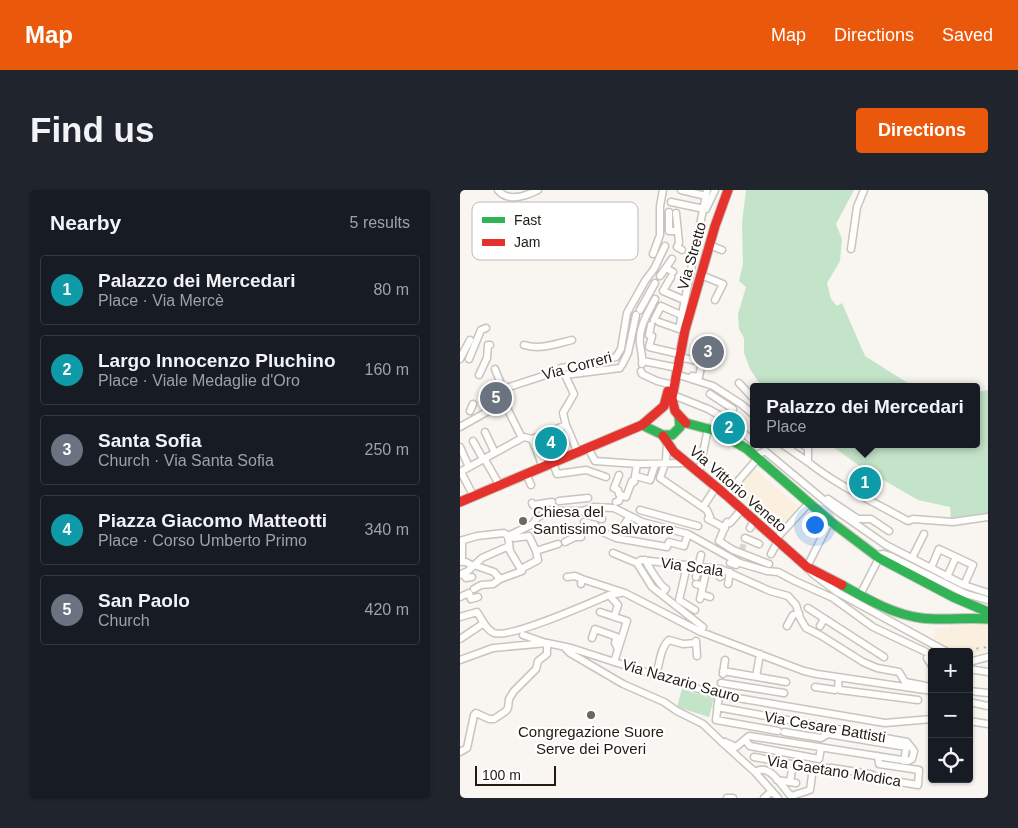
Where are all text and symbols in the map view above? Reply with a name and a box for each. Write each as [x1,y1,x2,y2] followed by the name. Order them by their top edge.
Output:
[25,21,73,48] text: Map
[771,25,806,45] text: Map
[834,25,914,45] text: Directions
[942,25,993,45] text: Saved
[856,108,988,153] button: Directions
[30,110,154,149] text: Find us
[472,202,638,260] legend
[50,211,121,234] text: Nearby
[514,212,541,228] text: Fast
[350,214,410,231] text: 5 results
[674,220,709,292] street label: Via Stretto
[514,234,540,250] text: Jam
[98,270,295,291] text: Palazzo dei Mercedari
[63,281,71,298] text: 1
[373,281,409,298] text: 80 m
[98,292,224,309] text: Place · Via Mercè
[692,333,724,371] pin: 3
[540,348,614,383] street label: Via Correri
[98,350,336,371] text: Largo Innocenzo Pluchino
[63,361,71,378] text: 2
[365,361,409,378] text: 160 m
[98,372,300,389] text: Place · Viale Medaglie d'Oro
[480,379,512,417] pin: 5
[750,383,980,448] popup
[766,396,964,417] text: Palazzo dei Mercedari
[713,409,745,447] pin: 2
[766,418,806,435] text: Place
[535,424,567,462] pin: 4
[98,430,201,451] text: Santa Sofia
[63,441,71,458] text: 3
[365,441,409,458] text: 250 m
[686,442,790,535] street label: Via Vittorio Veneto
[98,452,274,469] text: Church · Via Santa Sofia
[849,464,881,502] pin: 1
[533,503,674,537] place label: Chiesa del Santissimo Salvatore
[98,510,327,531] text: Piazza Giacomo Matteotti
[802,512,828,538] your location
[517,515,529,527] marker: Chiesa del Santissimo Salvatore
[63,521,71,538] text: 4
[365,521,409,538] text: 340 m
[98,532,307,549] text: Place · Corso Umberto Primo
[660,554,725,579] street label: Via Scala
[98,590,190,611] text: San Paolo
[63,601,71,618] text: 5
[365,601,409,618] text: 420 m
[98,612,150,629] text: Church
[928,648,973,783] map controls
[928,648,973,693] button: +
[620,656,742,705] street label: Via Nazario Sauro
[928,693,973,738] button: −
[763,707,887,746] street label: Via Cesare Battisti
[585,709,597,721] marker: Congregazione Suore Serve dei Poveri
[518,723,664,757] place label: Congregazione Suore Serve dei Poveri
[928,738,973,783] button: locate
[766,752,903,790] street label: Via Gaetano Modica
[475,763,556,786] scale bar
[482,767,521,783] text: 100 m

